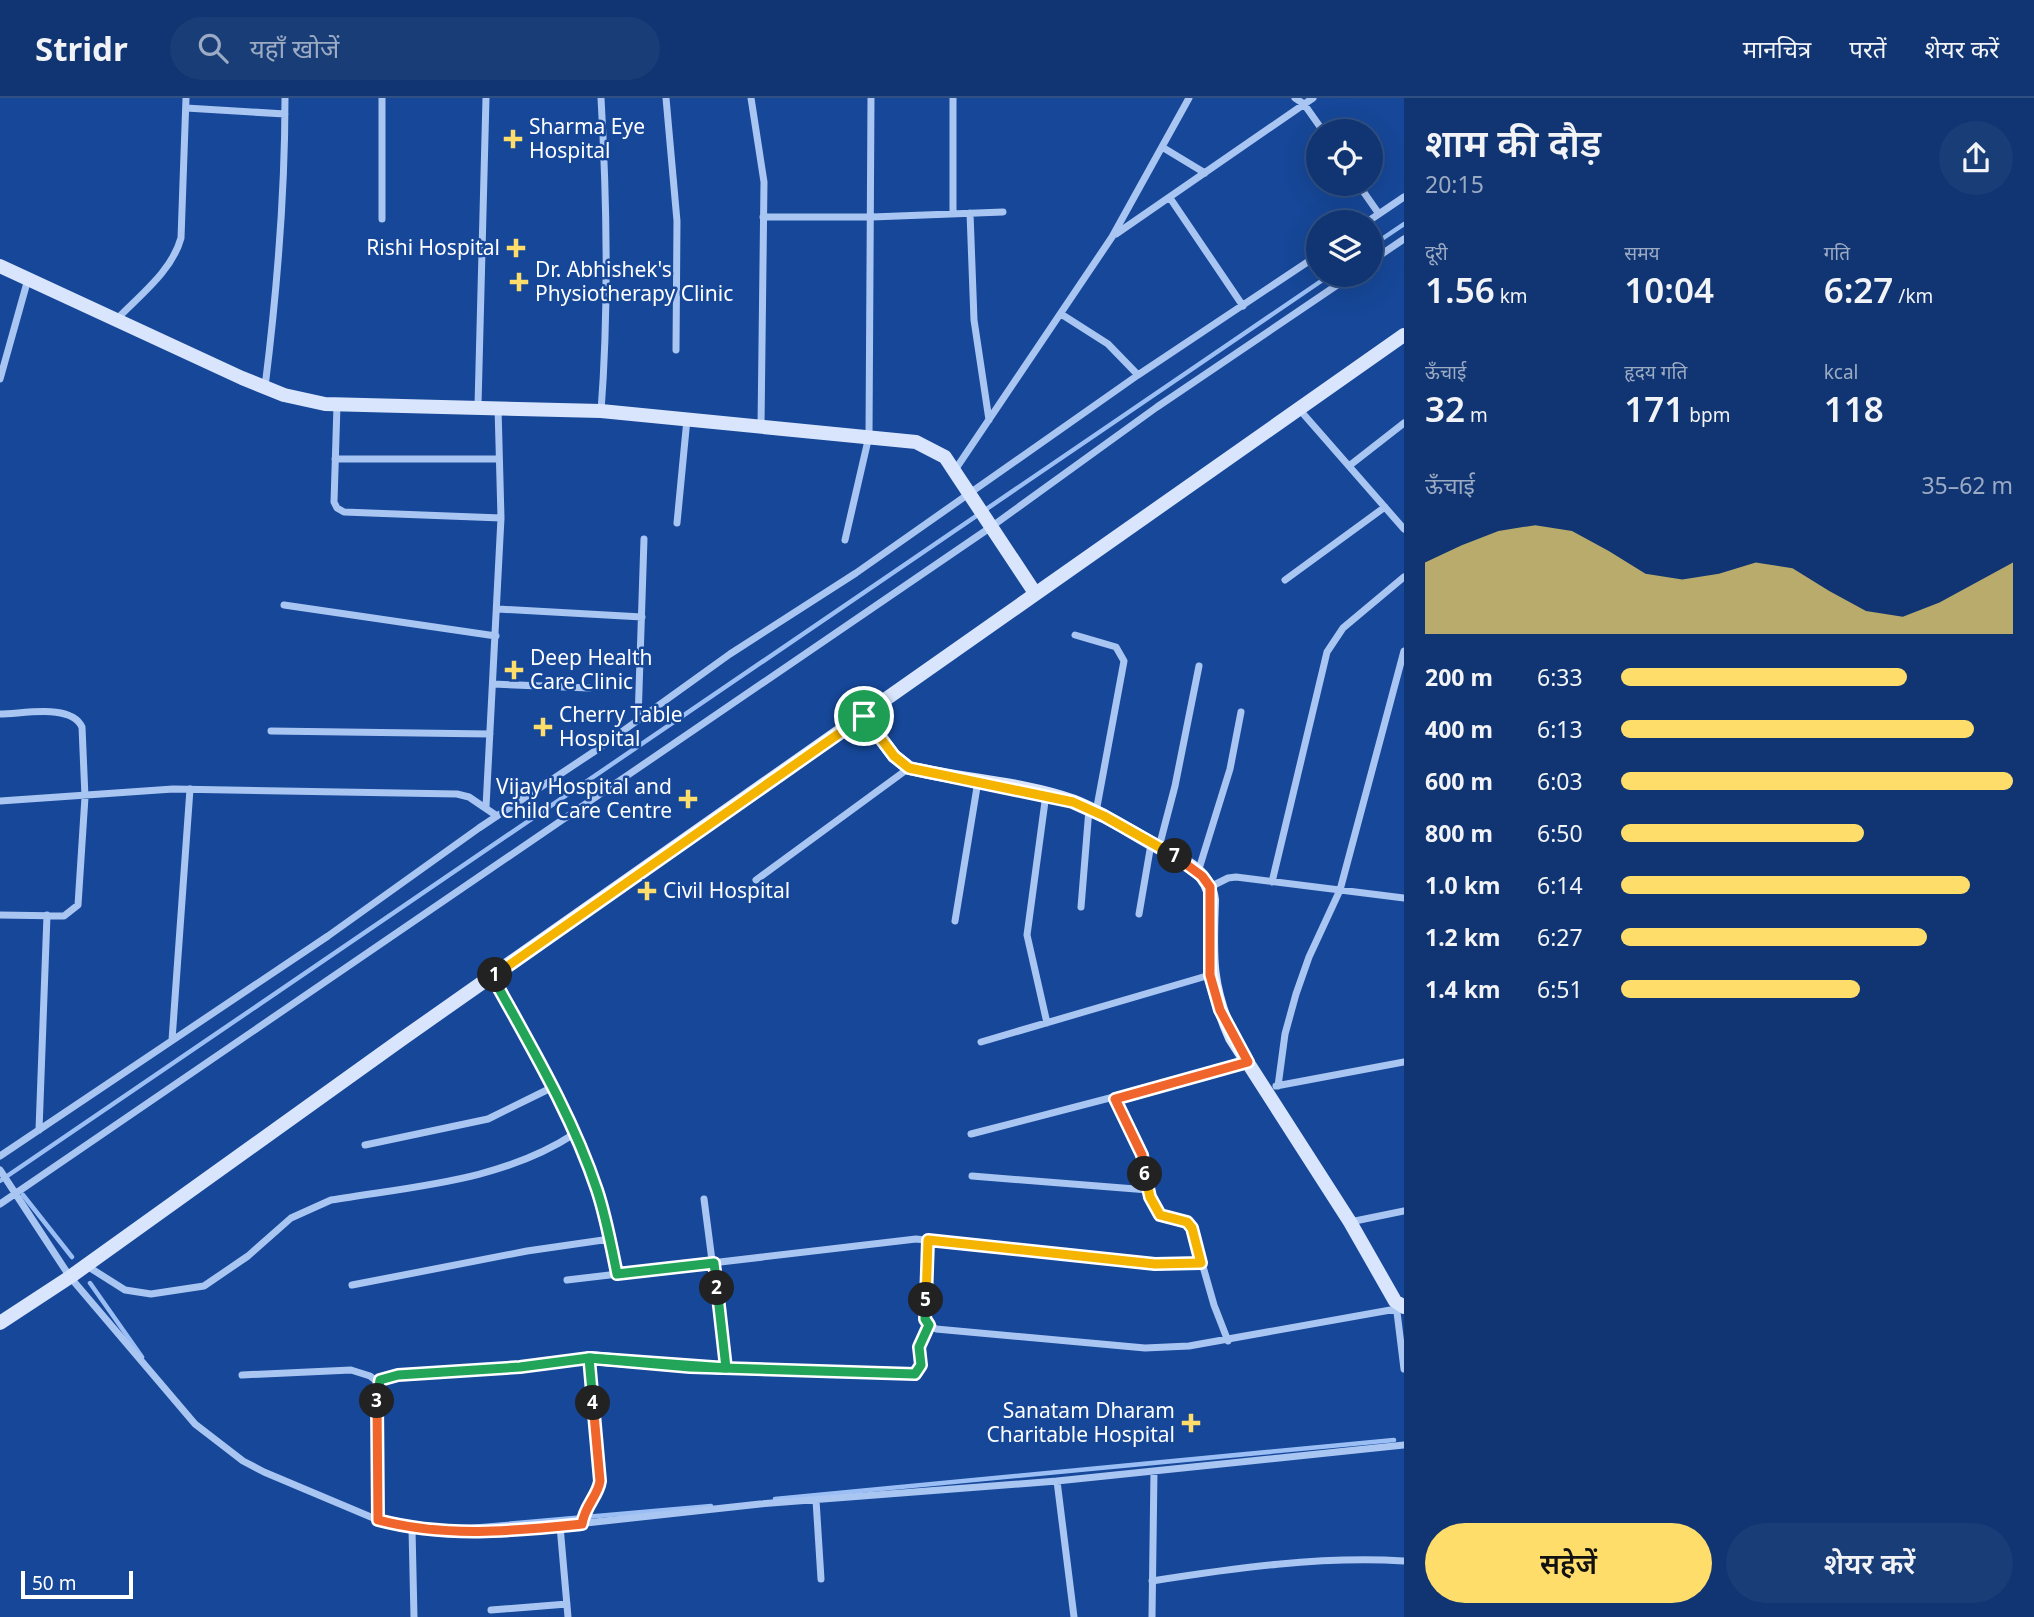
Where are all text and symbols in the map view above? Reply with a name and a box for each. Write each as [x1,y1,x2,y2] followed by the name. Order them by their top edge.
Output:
[170,17,660,80] search box
[35,26,128,71] text: Stridr
[194,29,232,67] icon: search
[250,30,339,66] text: यहाँ खोजें
[1743,32,1811,65] text: मानचित्र
[1849,32,1886,65] text: परतें
[1924,32,1999,65] text: शेयर करें
[529,112,645,164] place label: Sharma Eye Hospital
[1425,116,1601,168] text: शाम की दौड़
[1306,119,1383,287] map controls
[1306,119,1383,196] button: locate
[1939,121,2013,195] button: share
[503,129,523,149] marker: Sharma Eye Hospital
[1425,168,1484,200] text: 20:15
[1306,210,1383,287] button: layers
[366,233,500,261] place label: Rishi Hospital
[506,238,526,258] marker: Rishi Hospital
[1425,240,1448,266] text: दूरी
[1624,240,1660,266] text: समय
[1824,240,1850,266] text: गति
[535,255,733,307] place label: Dr. Abhishek's Physiotherapy Clinic
[1425,266,1495,313] text: 1.56
[1624,266,1714,313] text: 10:04
[1824,266,1893,313] text: 6:27
[509,272,529,292] marker: Dr. Abhishek's Physiotherapy Clinic
[1495,283,1528,309] text: km
[1893,283,1933,309] text: /km
[1425,359,1466,385] text: ऊँचाई
[1624,359,1687,385] text: हृदय गति
[1824,359,1858,385] text: kcal
[1425,385,1465,432] text: 32
[1624,385,1684,432] text: 171
[1824,385,1884,432] text: 118
[1465,402,1488,428] text: m
[1684,402,1730,428] text: bpm
[1425,469,1475,501] text: ऊँचाई
[1921,469,2013,501] text: 35–62 m
[530,643,653,695] place label: Deep Health Care Clinic
[504,660,524,680] marker: Deep Health Care Clinic
[1425,661,1493,693] text: 200 m
[1537,661,1583,693] text: 6:33
[834,686,894,746] pin
[845,697,883,735] icon: arrive
[559,700,683,752] place label: Cherry Table Hospital
[1425,713,1493,745] text: 400 m
[1537,713,1583,745] text: 6:13
[533,717,553,737] marker: Cherry Table Hospital
[1425,765,1493,797] text: 600 m
[1537,765,1583,797] text: 6:03
[496,772,672,824] place label: Vijay Hospital and Child Care Centre
[678,789,698,809] marker: Vijay Hospital and Child Care Centre
[1425,817,1493,849] text: 800 m
[1537,817,1583,849] text: 6:50
[1158,838,1192,874] pin: 7
[1169,842,1180,868] text: 7
[1425,869,1500,901] text: 1.0 km
[1537,869,1583,901] text: 6:14
[663,876,790,904] place label: Civil Hospital
[637,881,657,901] marker: Civil Hospital
[1425,921,1500,953] text: 1.2 km
[1537,921,1583,953] text: 6:27
[477,958,512,992] pin: 1
[489,961,500,987] text: 1
[1425,973,1500,1005] text: 1.4 km
[1537,973,1583,1005] text: 6:51
[1128,1156,1162,1192] pin: 6
[1139,1160,1150,1186] text: 6
[700,1270,734,1306] pin: 2
[711,1274,722,1300] text: 2
[908,1282,944,1318] pin: 5
[920,1286,931,1312] text: 5
[360,1384,394,1418] pin: 3
[576,1386,610,1420] pin: 4
[371,1387,382,1413] text: 3
[587,1389,598,1415] text: 4
[986,1396,1175,1448] place label: Sanatam Dharam Charitable Hospital
[1181,1413,1201,1433] marker: Sanatam Dharam Charitable Hospital
[1425,1523,1712,1603] button: सहेजें
[1726,1523,2013,1603] button: शेयर करें
[21,1568,133,1600] scale bar
[32,1570,76,1596] text: 50 m

